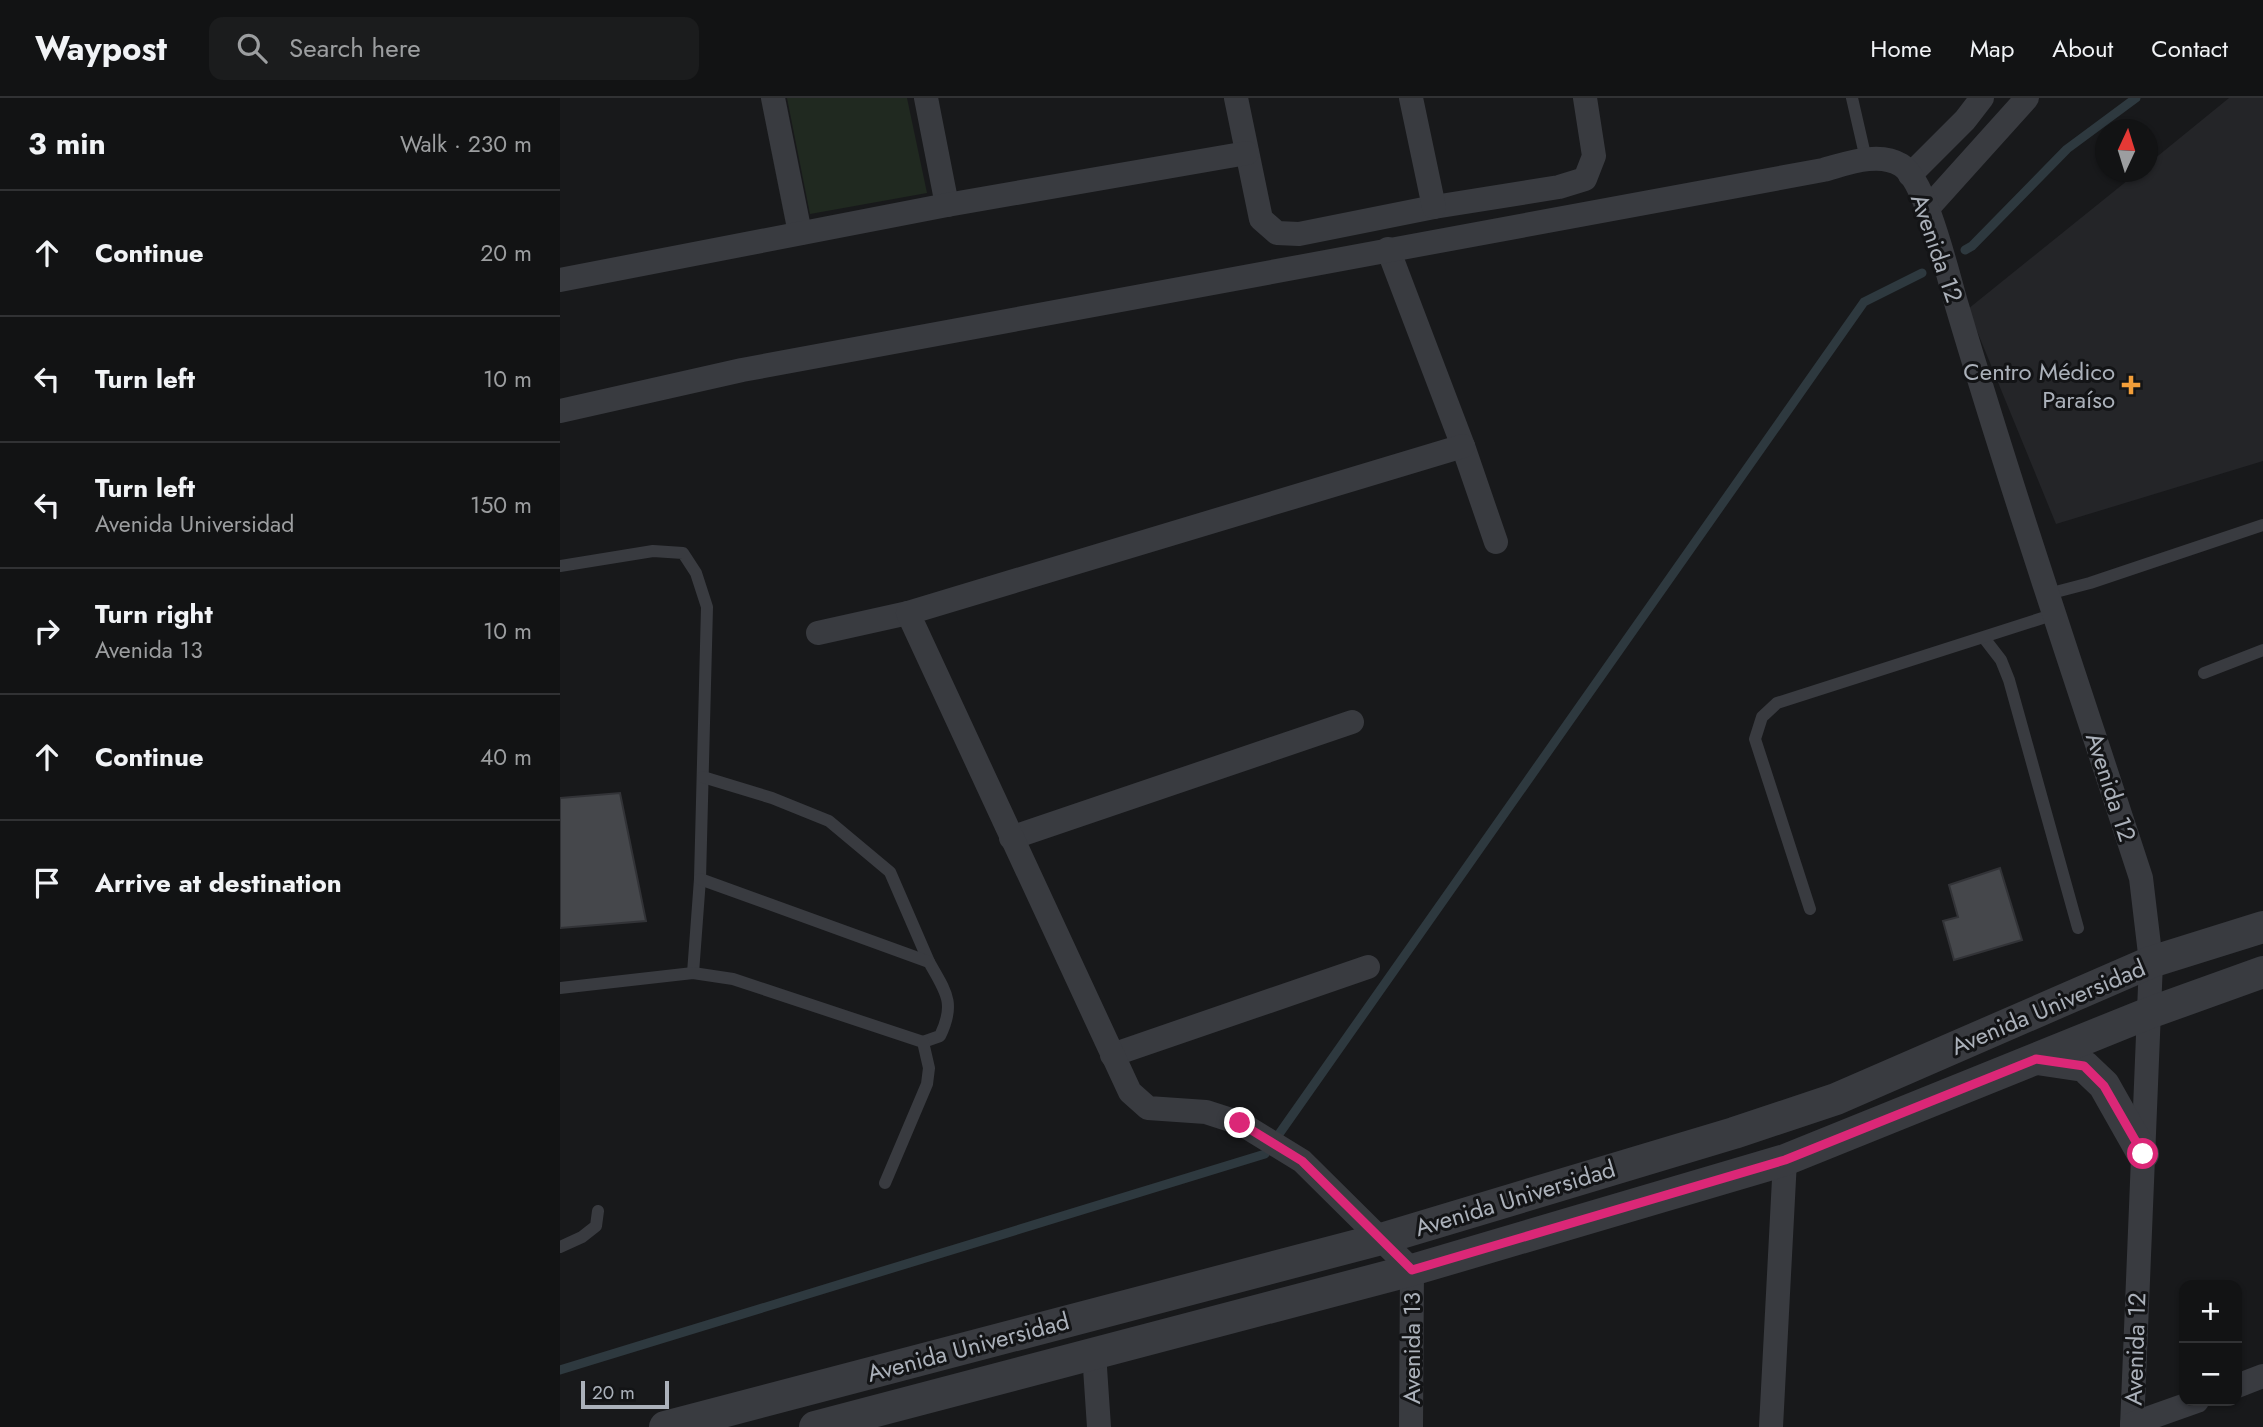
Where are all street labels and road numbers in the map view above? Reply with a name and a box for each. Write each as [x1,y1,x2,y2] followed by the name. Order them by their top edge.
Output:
[1902,189,1972,307] street label: Avenida 12
[2077,728,2145,846] street label: Avenida 12
[1945,950,2151,1064] street label: Avenida Universidad
[1410,1151,1620,1245] street label: Avenida Universidad
[1394,1292,1429,1404] street label: Avenida 13
[2116,1292,2154,1406] street label: Avenida 12
[863,1303,1073,1391] street label: Avenida Universidad

